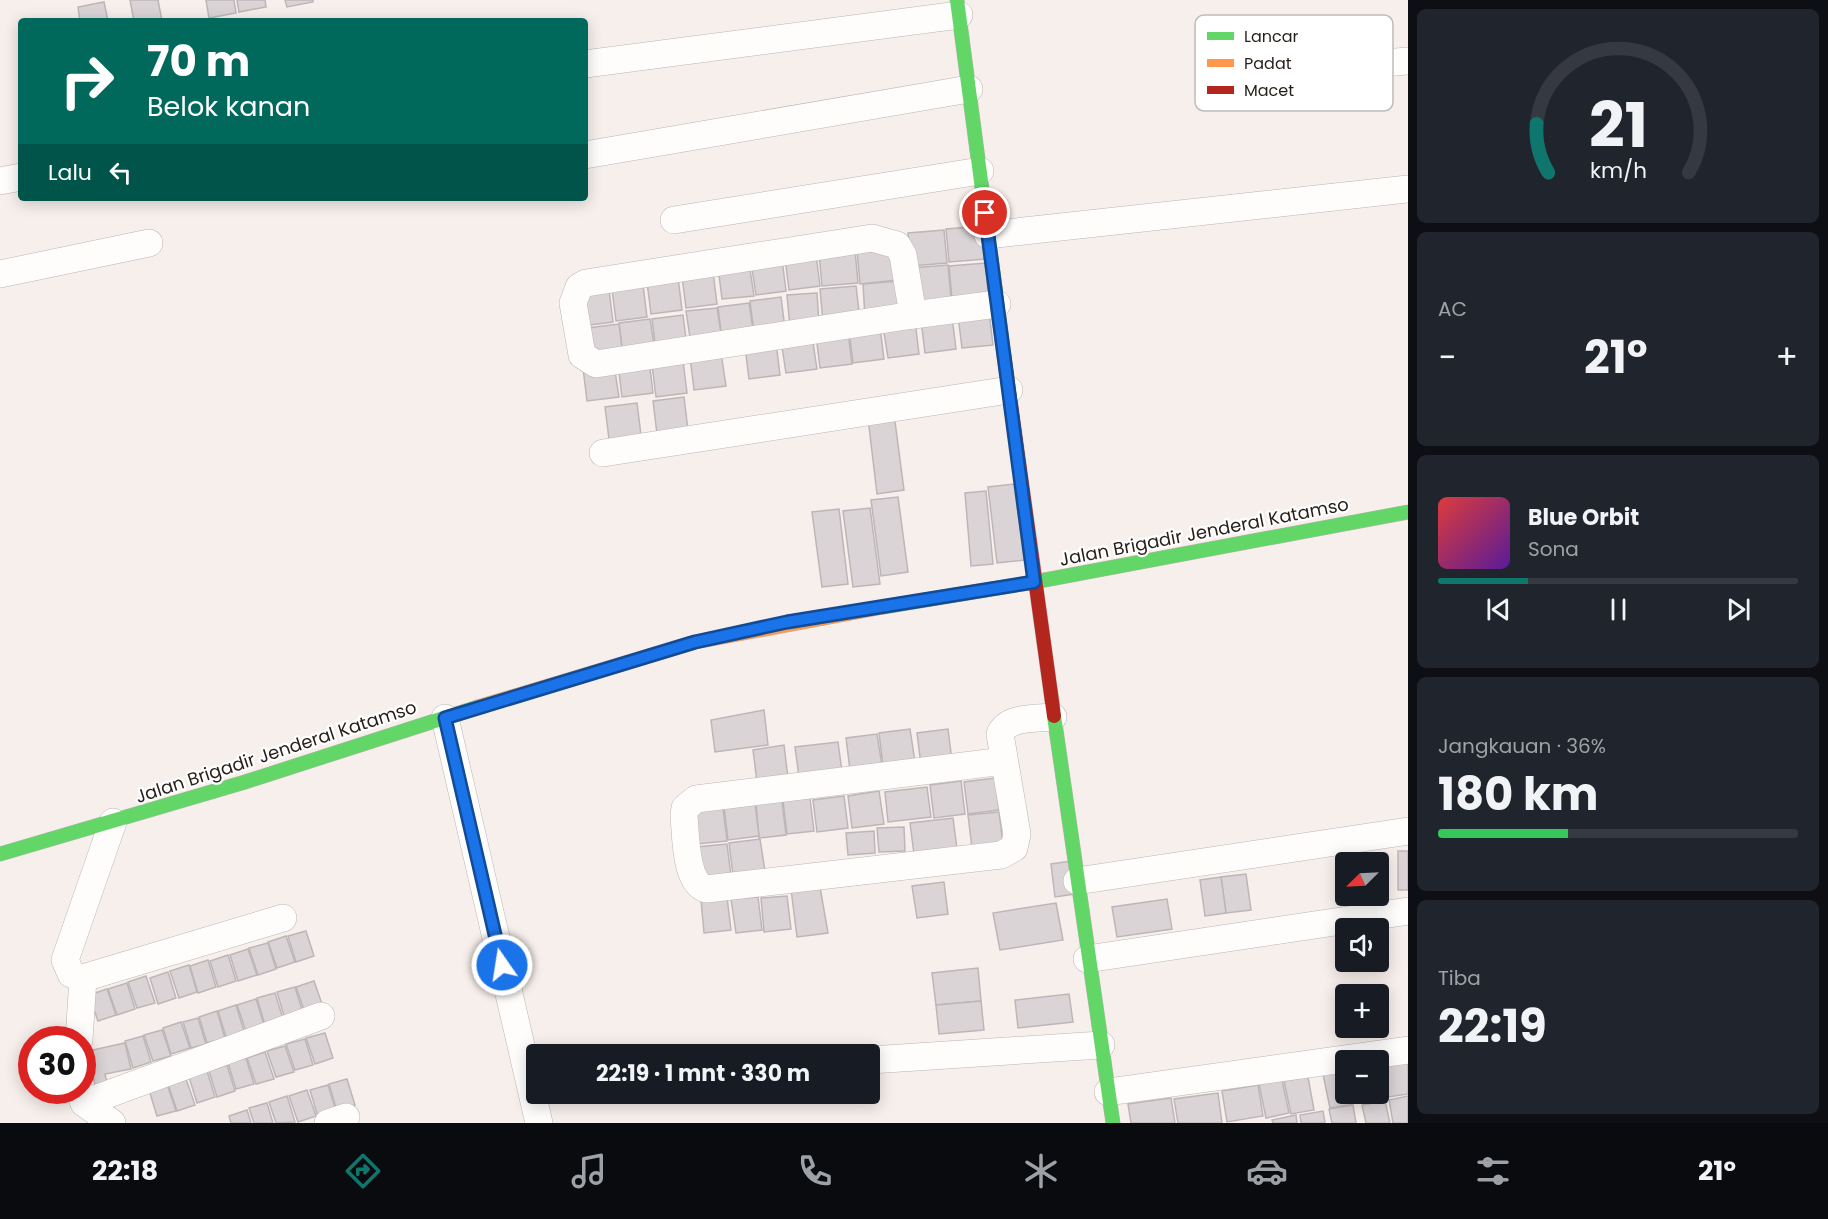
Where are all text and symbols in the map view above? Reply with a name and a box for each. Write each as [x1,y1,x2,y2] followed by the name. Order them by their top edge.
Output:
[1195,15,1393,111] legend
[1244,25,1298,48] text: Lancar
[147,32,250,91] text: 70 m
[48,42,126,120] icon: right
[1244,52,1292,75] text: Padat
[1244,79,1294,102] text: Macet
[1588,81,1648,169] text: 21
[147,88,310,125] text: Belok kanan
[1589,155,1647,186] text: km/h
[104,156,137,189] icon: left
[48,157,92,188] text: Lalu
[959,187,1010,238] pin
[968,196,1001,229] icon: arrive
[1438,295,1467,323] text: AC
[1584,326,1648,389] text: 21°
[1438,334,1456,381] text: −
[1775,334,1798,381] text: +
[1057,491,1351,572] street label: Jalan Brigadir Jenderal Katamso
[1528,502,1639,533] text: Blue Orbit
[1528,535,1579,563] text: Sona
[1482,593,1515,626] icon: previous
[1602,593,1635,626] icon: pause
[1722,593,1755,626] icon: next
[132,694,420,809] street label: Jalan Brigadir Jenderal Katamso
[1438,732,1606,760] text: Jangkauan · 36%
[1438,763,1598,826] text: 180 km
[1335,852,1389,906] north arrow
[1335,852,1389,1104] map controls
[1335,918,1389,972] button: sound
[470,933,534,997] position arrow
[1438,964,1481,992] text: Tiba
[1335,984,1389,1038] button: +
[1438,995,1547,1058] text: 22:19
[18,1026,96,1104] speed limit sign: 30
[1335,1050,1389,1104] button: −
[596,1058,810,1089] text: 22:19 · 1 mnt · 330 m
[342,1150,384,1192] icon: directions
[568,1150,610,1192] icon: music
[794,1150,836,1192] icon: phone
[1020,1150,1062,1192] icon: climate
[1246,1150,1288,1192] icon: car
[1472,1150,1514,1192] icon: filters
[92,1152,158,1189] text: 22:18
[1698,1152,1736,1189] text: 21°

